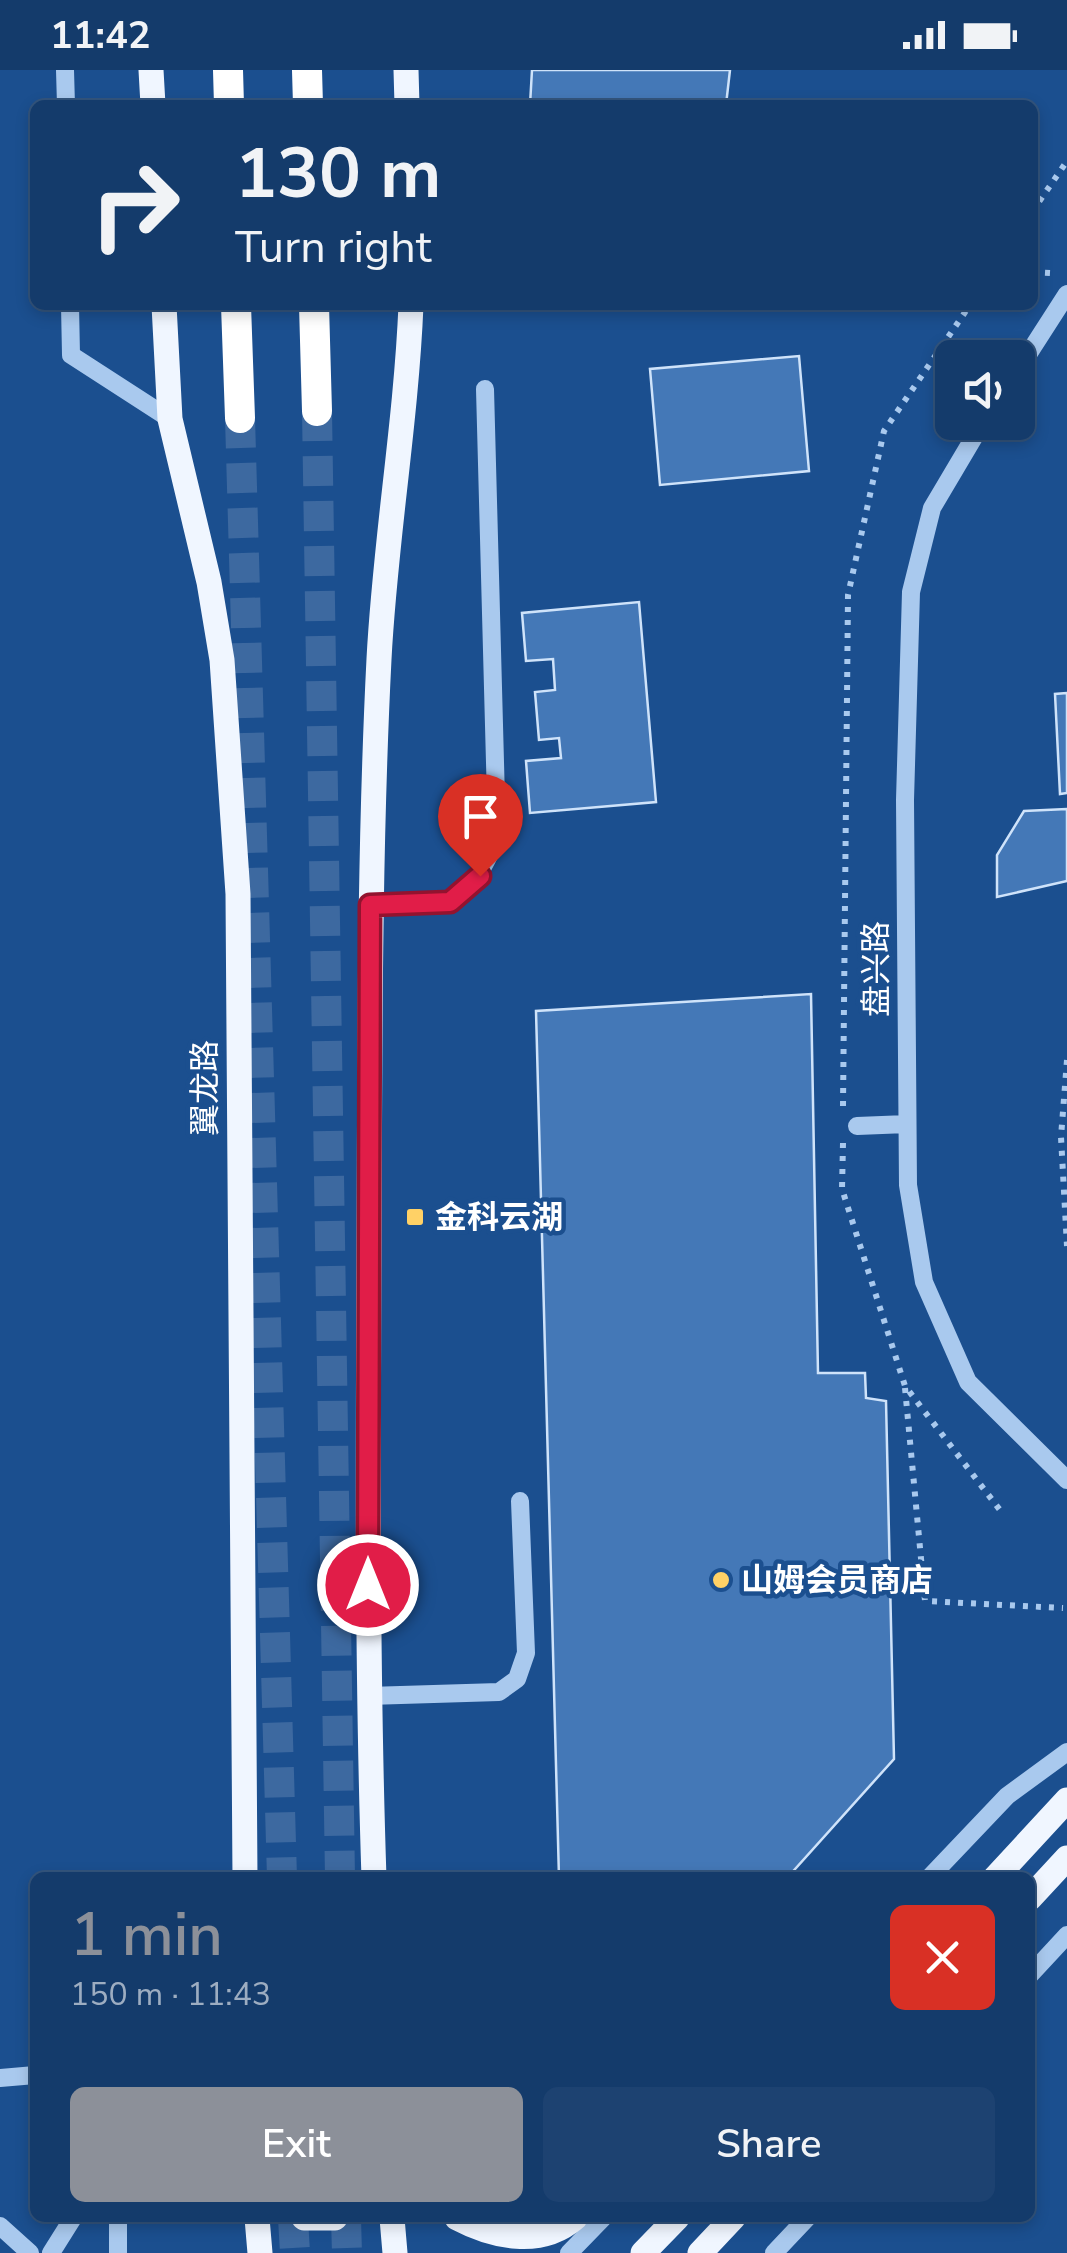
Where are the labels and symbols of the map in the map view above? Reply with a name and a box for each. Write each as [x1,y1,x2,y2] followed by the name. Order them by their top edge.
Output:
[438,774,523,877] pin
[855,921,898,1017] street label: 盘兴路
[184,1040,227,1136] street label: 翼龙路
[435,1196,563,1239] place label: 金科云湖
[404,1206,426,1228] marker: 金科云湖
[316,1533,420,1637] position arrow
[741,1559,933,1602] place label: 山姆会员商店
[710,1569,732,1591] marker: 山姆会员商店

